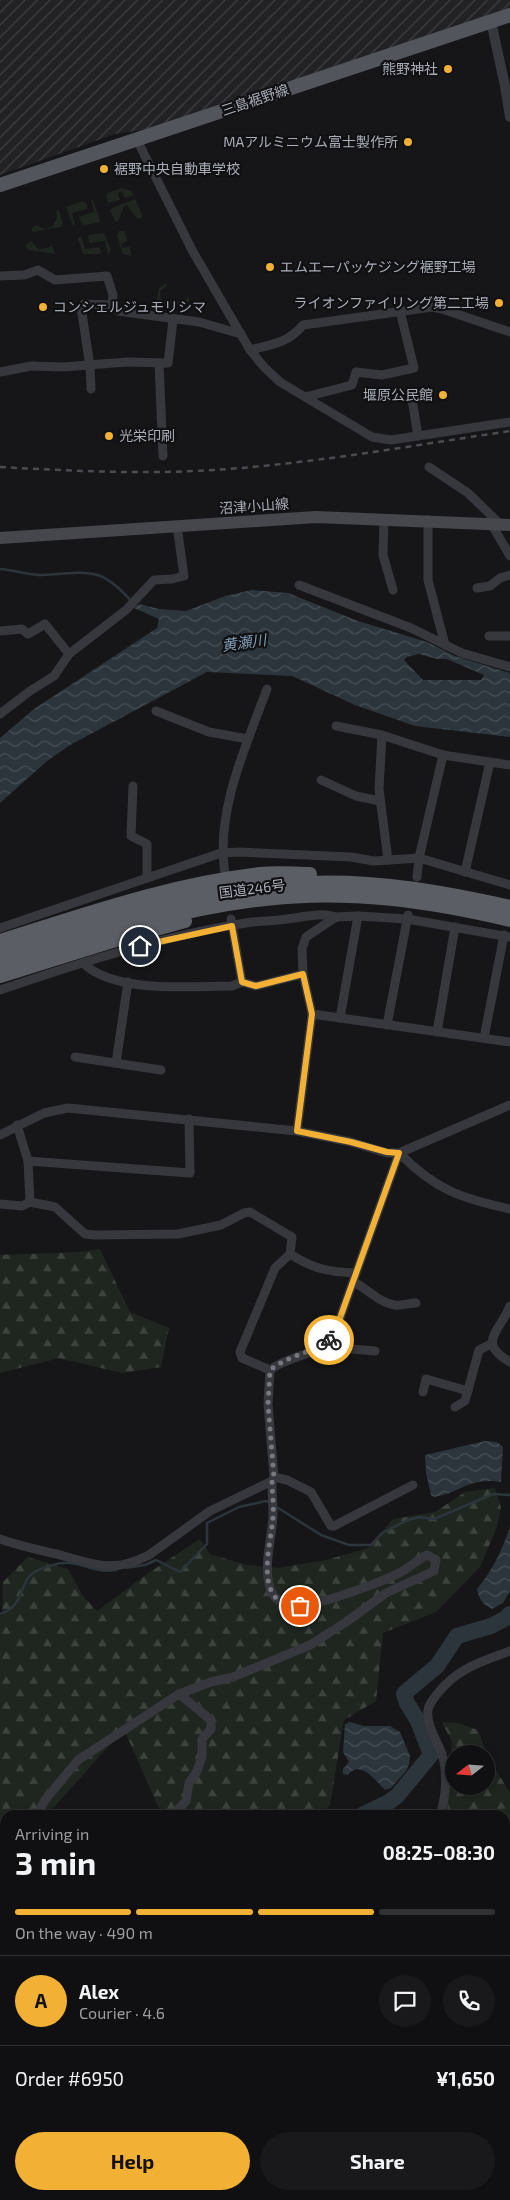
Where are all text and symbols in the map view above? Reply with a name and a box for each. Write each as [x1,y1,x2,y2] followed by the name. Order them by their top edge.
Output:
[382,60,438,77] place label: 熊野神社
[442,63,454,75] marker: 熊野神社
[219,80,291,119] street label: 三島裾野線
[223,133,398,150] place label: MAアルミニウム富士製作所
[402,136,414,148] marker: MAアルミニウム富士製作所
[114,160,240,177] place label: 裾野中央自動車学校
[98,163,110,175] marker: 裾野中央自動車学校
[280,258,476,275] place label: エムエーパッケジング裾野工場
[264,261,276,273] marker: エムエーパッケジング裾野工場
[293,294,489,311] place label: ライオンファイリング第二工場
[493,297,505,309] marker: ライオンファイリング第二工場
[53,298,206,315] place label: コンシェルジュモリシマ
[37,301,49,313] marker: コンシェルジュモリシマ
[363,386,433,403] place label: 堰原公民館
[437,389,449,401] marker: 堰原公民館
[119,427,175,444] place label: 光栄印刷
[103,430,115,442] marker: 光栄印刷
[218,495,289,516] street label: 沼津小山線
[220,630,269,654] water label: 黄瀬川
[218,876,286,901] street label: 国道246号
[119,925,161,967] pin
[126,932,154,960] icon: home
[304,1315,354,1365] courier
[315,1326,343,1354] icon: bike
[279,1585,321,1627] pin
[286,1592,314,1620] icon: bag
[445,1745,495,1795] north arrow
[445,1745,495,1795] map controls
[15,1824,89,1843] text: Arriving in
[383,1841,495,1864] text: 08:25–08:30
[15,1843,96,1881] text: 3 min
[15,1923,153,1942] text: On the way · 490 m
[379,1975,431,2027] button: chat
[443,1975,495,2027] button: phone
[79,1980,119,2003] text: Alex
[35,1989,47,2012] text: A
[79,2003,165,2022] text: Courier · 4.6
[15,2067,124,2090] text: Order #6950
[436,2067,495,2090] text: ¥1,650
[15,2132,250,2190] button: Help
[260,2132,495,2190] button: Share

